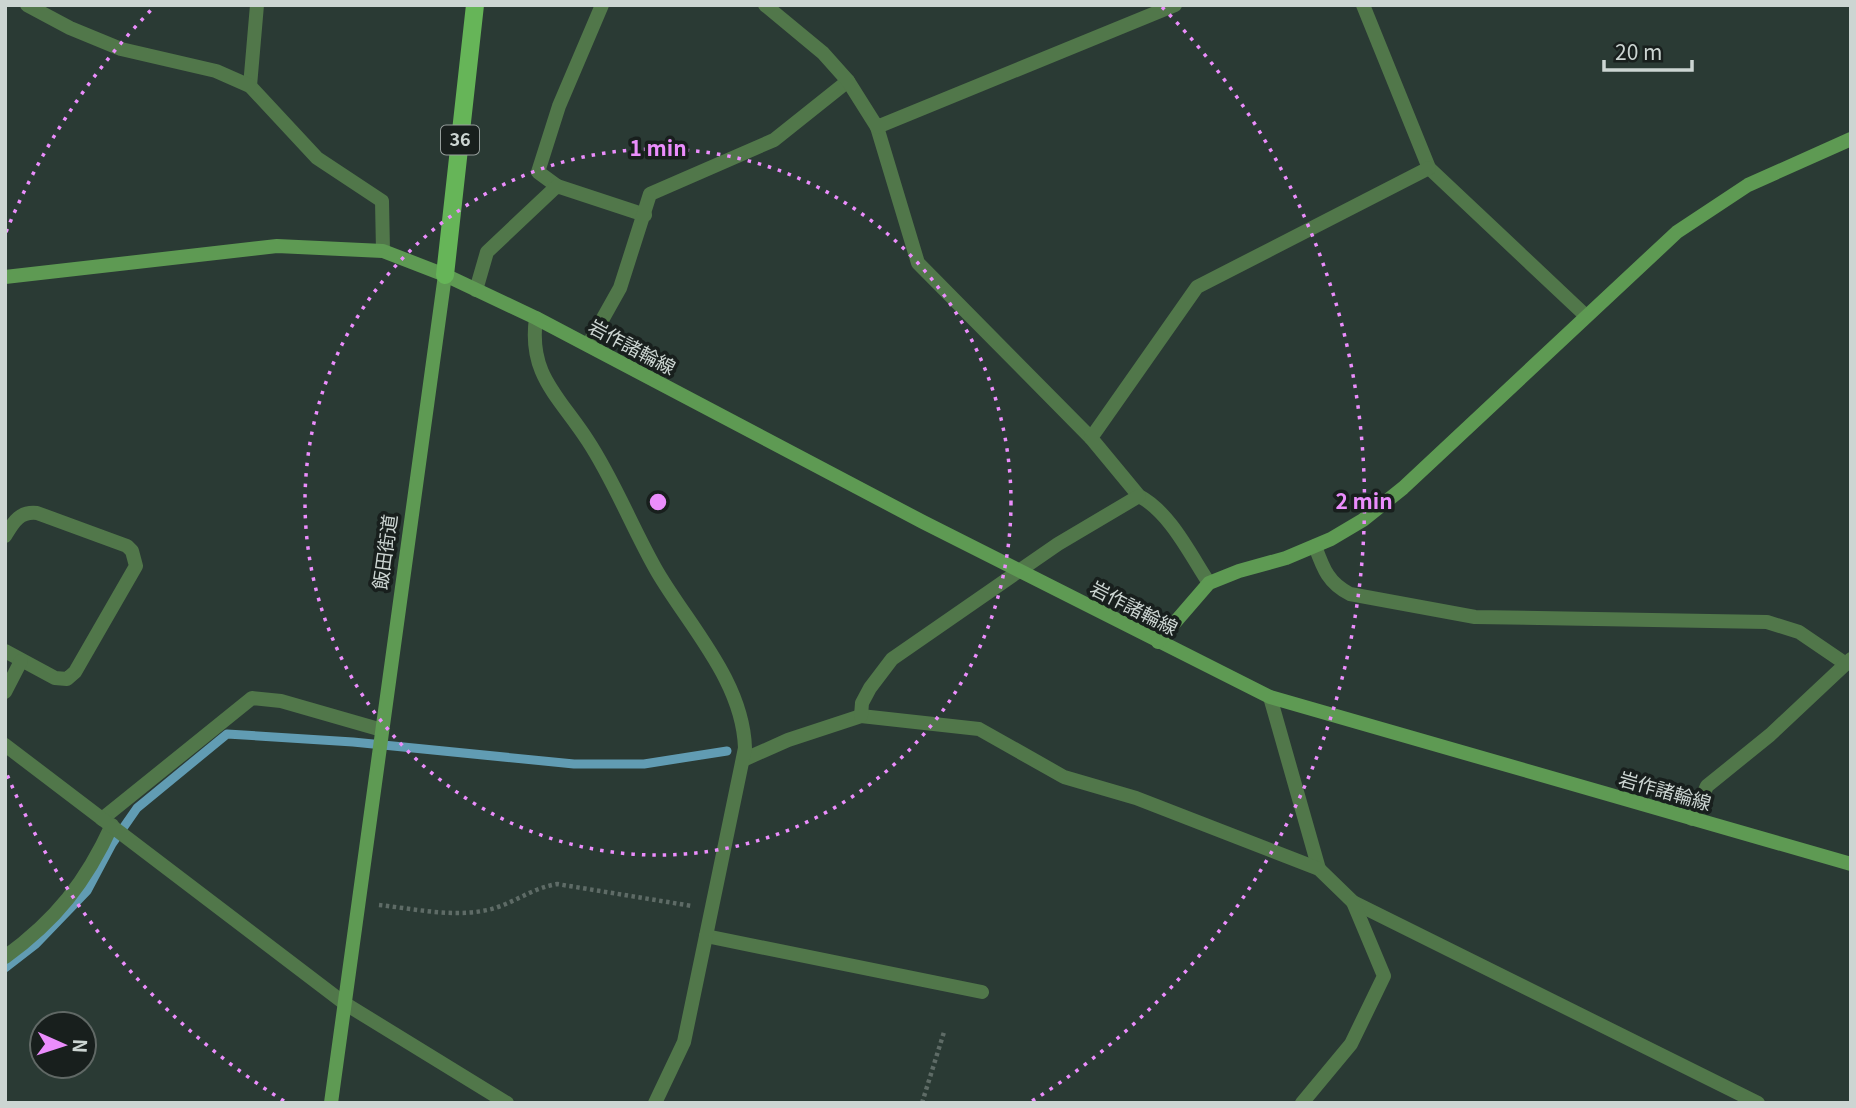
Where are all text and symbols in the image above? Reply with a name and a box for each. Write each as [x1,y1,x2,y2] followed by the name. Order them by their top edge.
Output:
[1604,28,1692,72] scale bar
[1615,36,1662,66] text: 20 m
[441,125,479,154] road number: 36
[629,132,687,162] text: 1 min
[584,311,681,380] street label: 岩作諸輪線
[1335,485,1393,515] text: 2 min
[646,490,670,514] centre of rings
[365,512,402,591] street label: 飯田街道
[1086,573,1183,640] street label: 岩作諸輪線
[1616,763,1715,816] street label: 岩作諸輪線
[28,1010,98,1080] north arrow
[68,1038,95,1054] text: N

